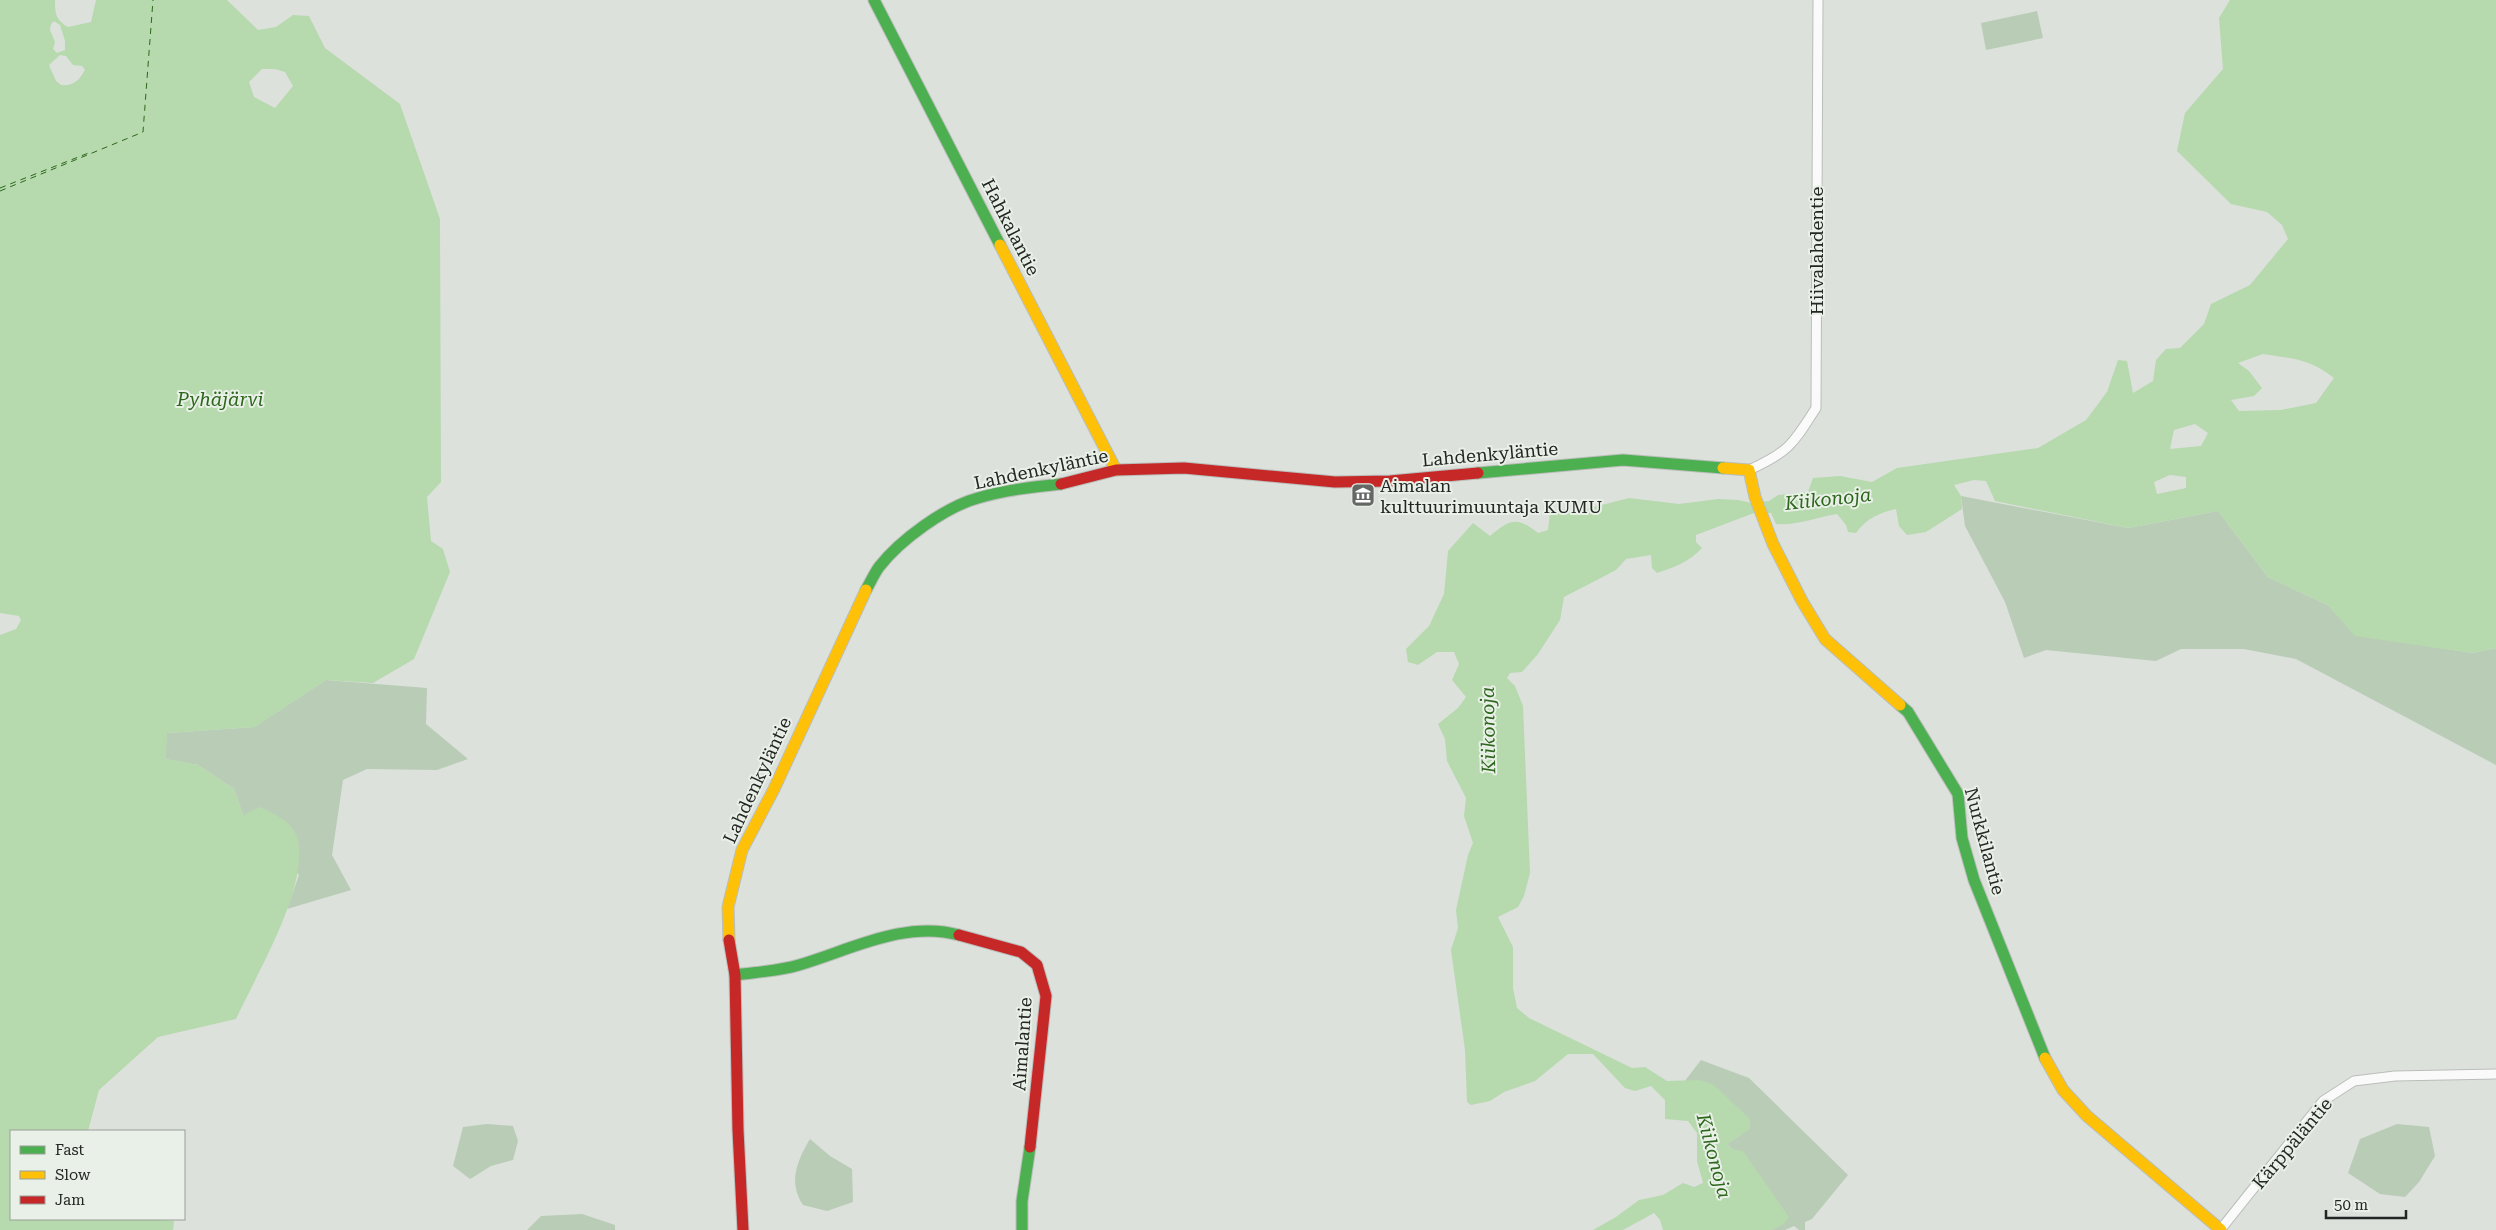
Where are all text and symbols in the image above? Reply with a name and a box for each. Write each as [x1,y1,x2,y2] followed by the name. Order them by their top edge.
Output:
[978,175,1044,279] street label: Hahkalantie
[1806,187,1827,315] street label: Hiivalahdentie
[176,388,263,411] water label: Pyhäjärvi
[1421,438,1559,470] street label: Lahdenkyläntie
[972,445,1110,493] street label: Lahdenkyläntie
[1380,475,1603,517] place label: Aimalan kulttuurimuuntaja KUMU
[1350,482,1376,508] museum icon: Aimalan kulttuurimuuntaja KUMU
[1783,483,1872,515] water label: Kiikonoja
[1476,686,1500,775] water label: Kiikonoja
[719,714,795,846] street label: Lahdenkyläntie
[1961,785,2009,897] street label: Nurkkilantie
[1008,996,1036,1092] street label: Aimalantie
[2248,1093,2336,1193] street label: Kärppäläntie
[1691,1110,1736,1201] water label: Kiikonoja
[10,1130,185,1220] legend
[55,1141,85,1159] text: Fast
[55,1166,91,1184] text: Slow
[2326,1188,2406,1220] scale bar
[55,1191,85,1209] text: Jam
[2334,1196,2369,1214] text: 50 m

